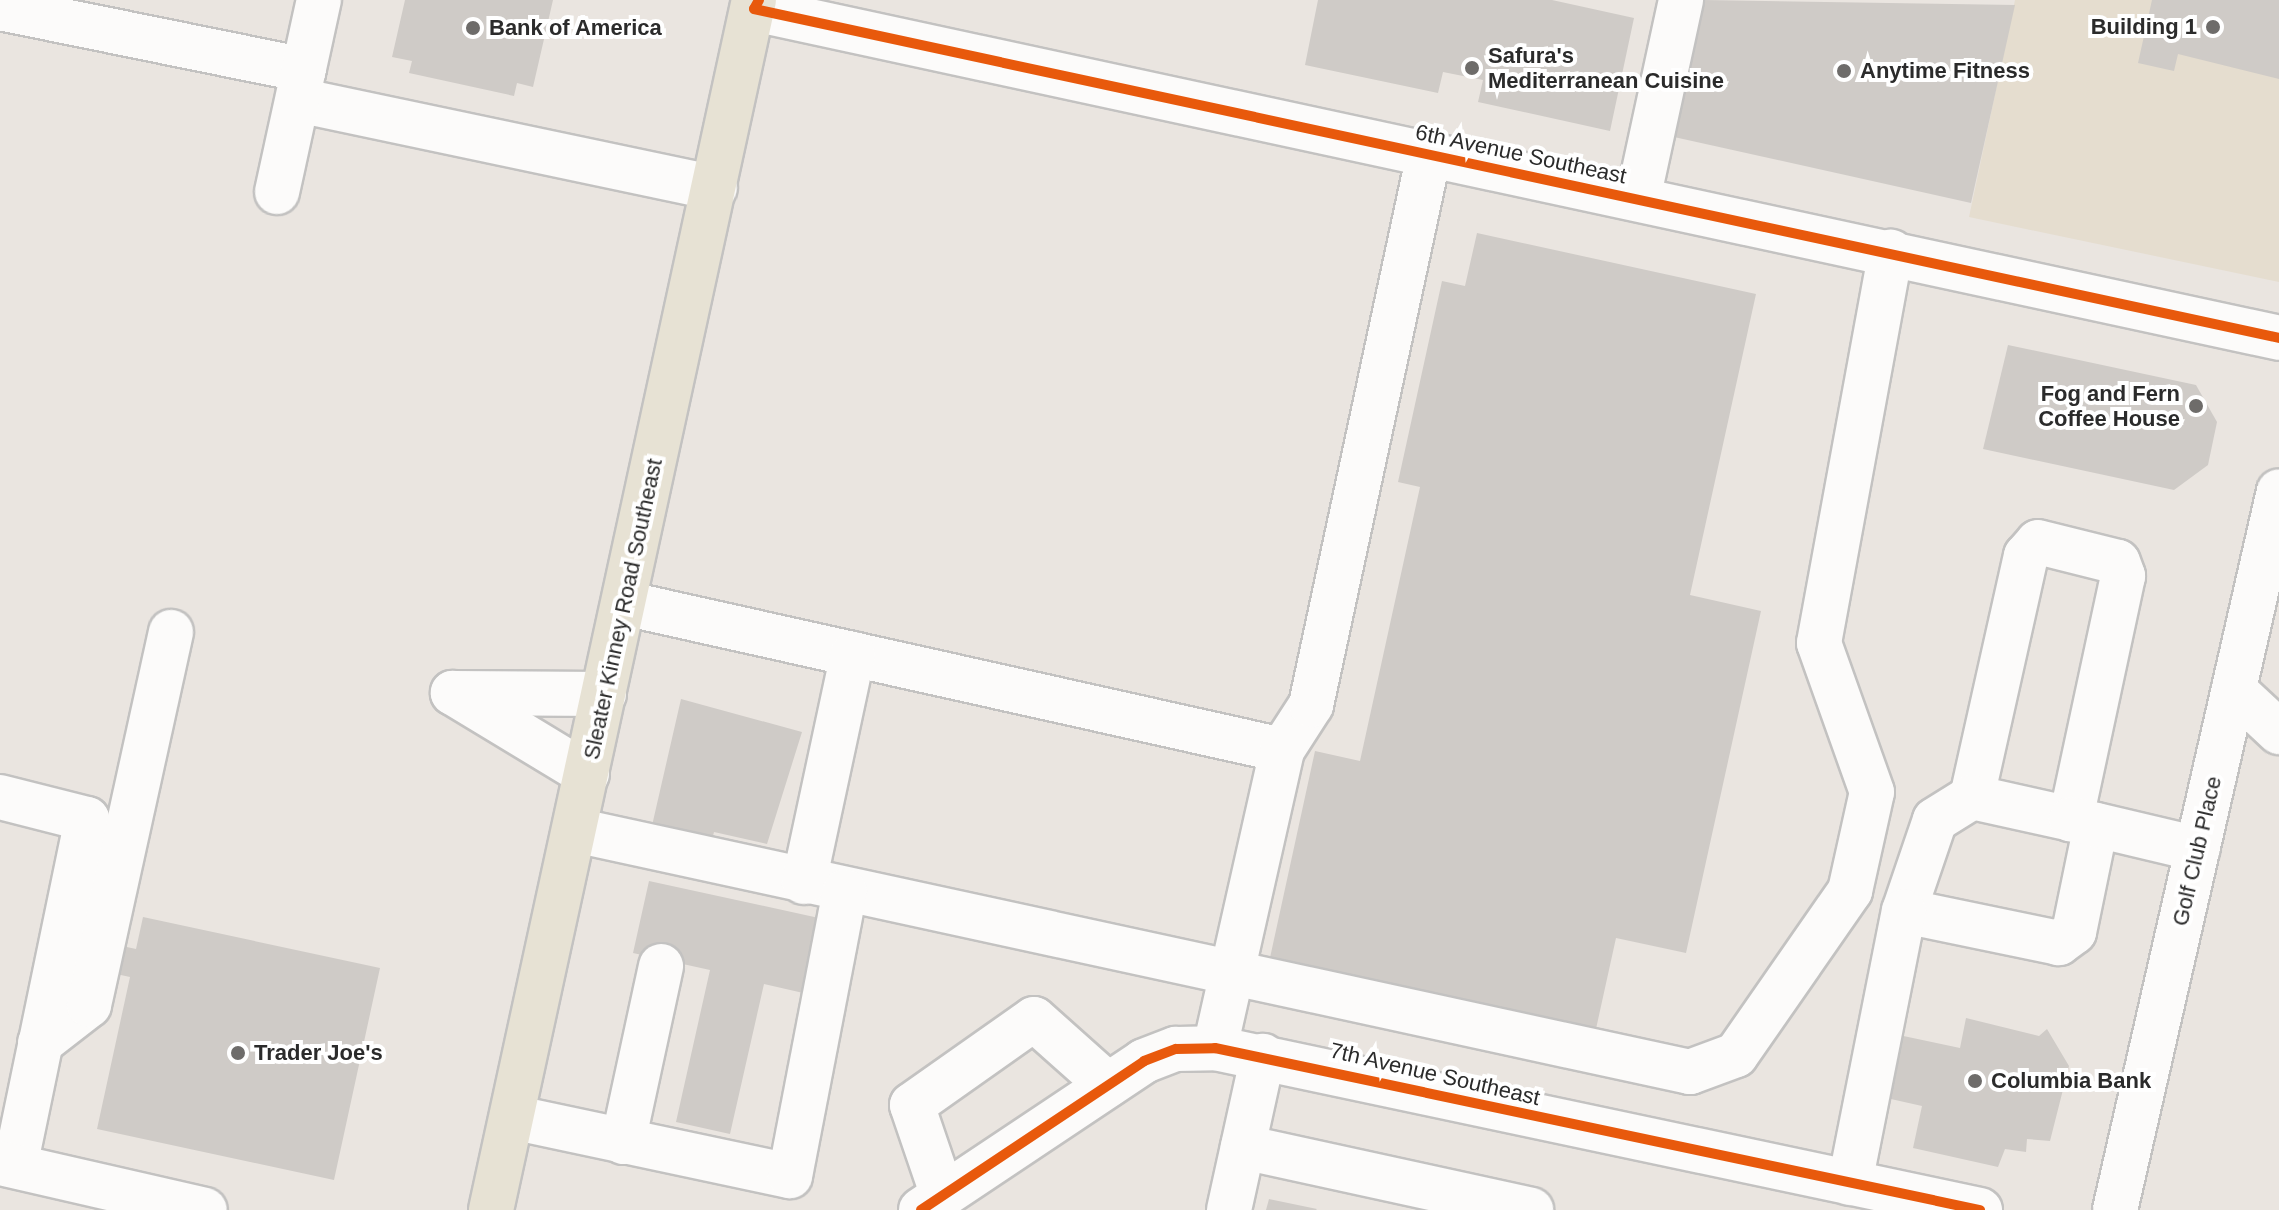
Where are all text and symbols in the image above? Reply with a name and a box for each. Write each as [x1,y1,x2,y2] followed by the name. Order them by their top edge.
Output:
[2091,14,2197,40] place label: Building 1
[489,15,663,41] place label: Bank of America
[2204,18,2222,36] marker: Building 1
[464,19,482,37] marker: Bank of America
[1488,42,1724,94] place label: Safura's Mediterranean Cuisine
[1860,58,2030,84] place label: Anytime Fitness
[1463,59,1481,77] marker: Safura's Mediterranean Cuisine
[1835,62,1853,80] marker: Anytime Fitness
[1413,119,1629,189] street label: 6th Avenue Southeast
[2038,380,2180,432] place label: Fog and Fern Coffee House
[2187,397,2205,415] marker: Fog and Fern Coffee House
[578,456,668,762] street label: Sleater Kinney Road Southeast
[2167,774,2227,928] street label: Golf Club Place
[1327,1037,1543,1111] street label: 7th Avenue Southeast
[254,1040,383,1066] place label: Trader Joe's
[229,1044,247,1062] marker: Trader Joe's
[1991,1068,2151,1094] place label: Columbia Bank
[1966,1072,1984,1090] marker: Columbia Bank

